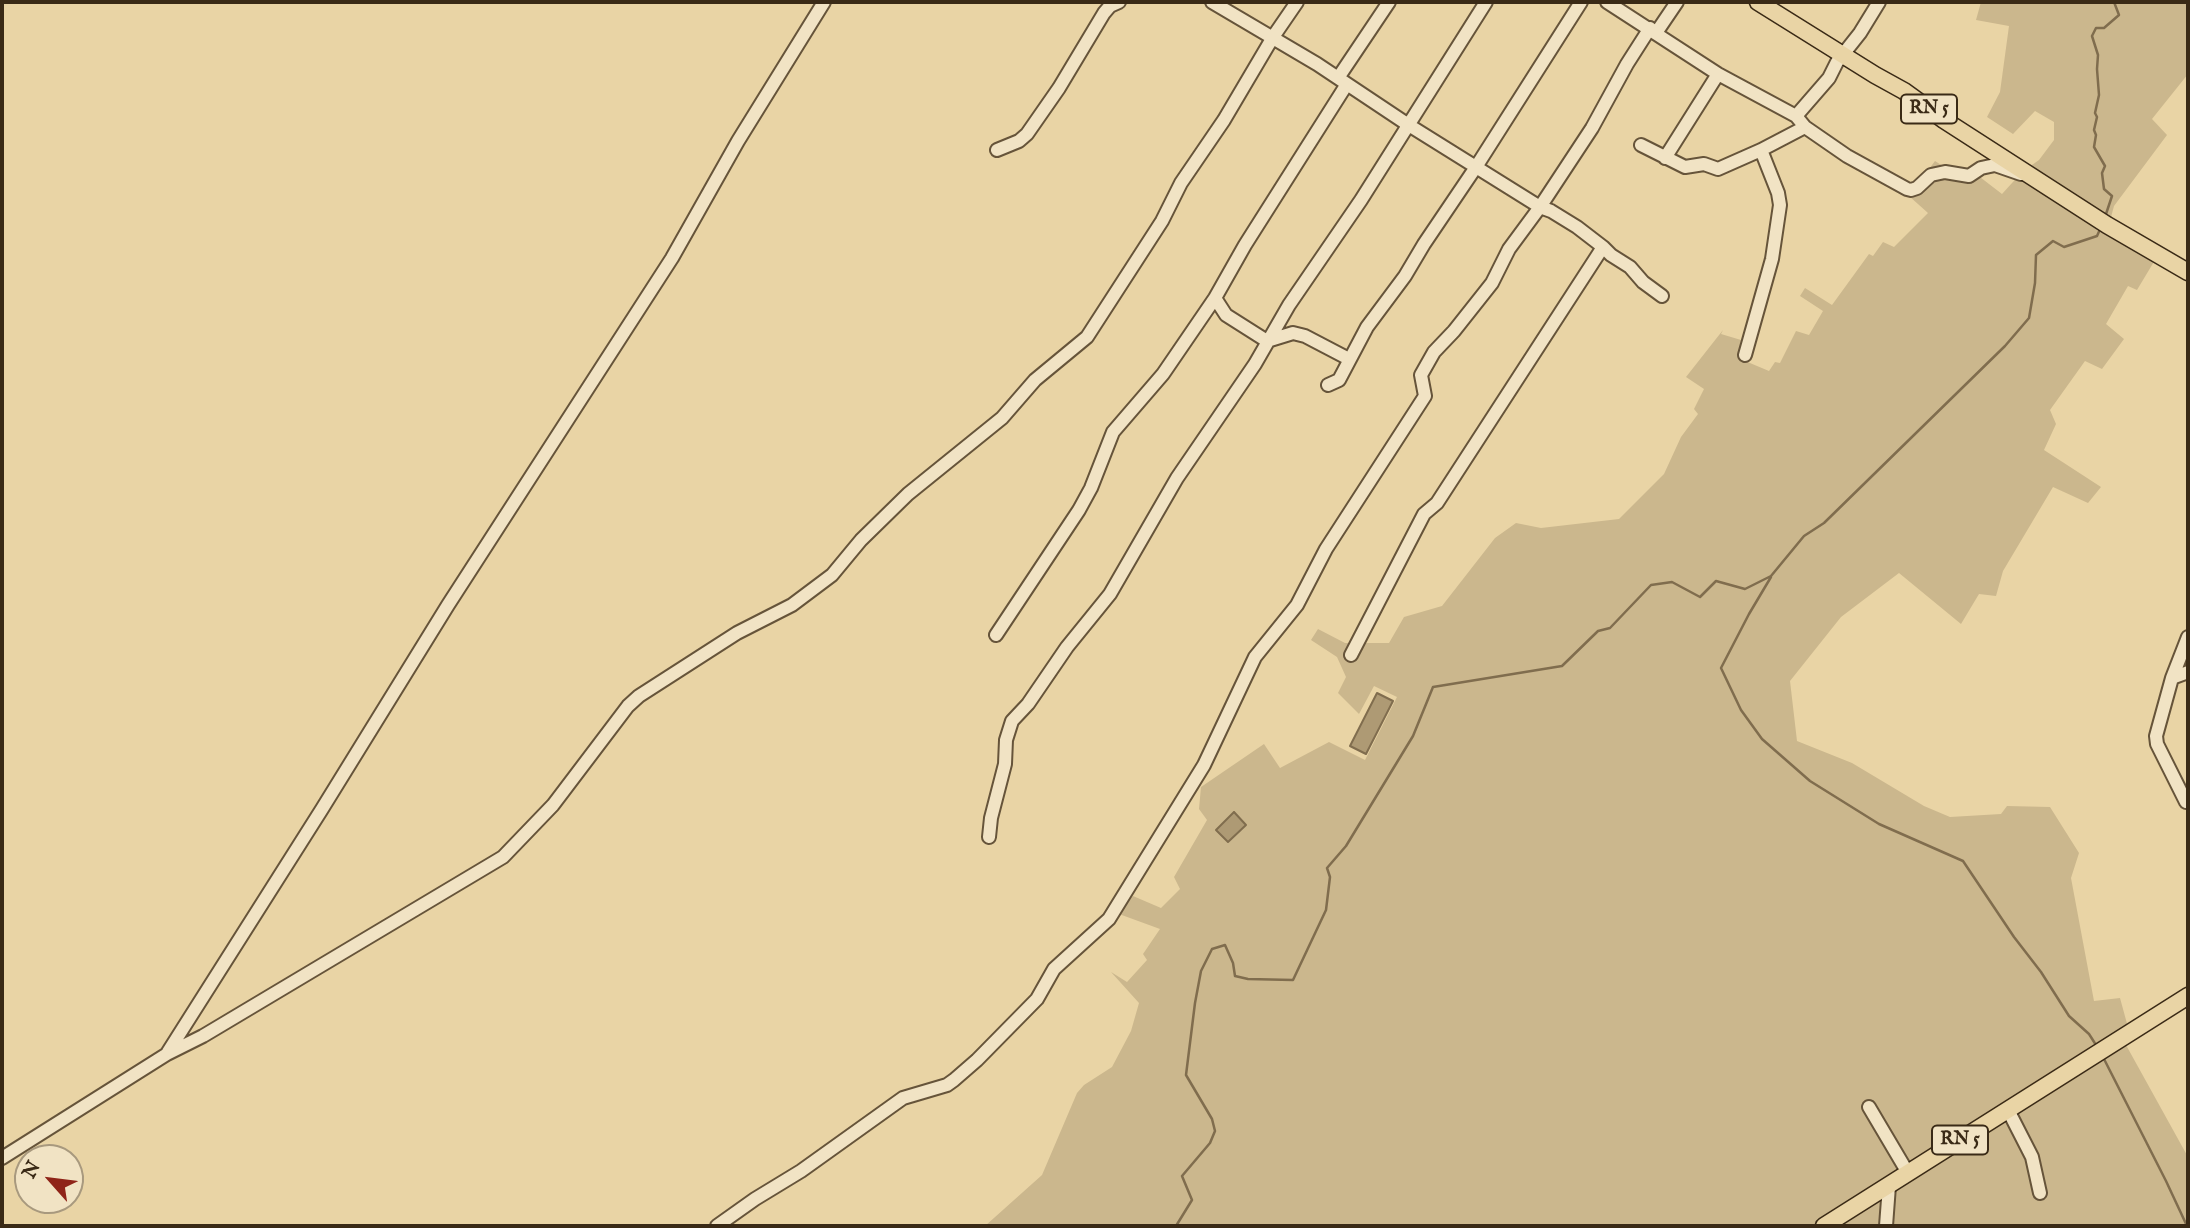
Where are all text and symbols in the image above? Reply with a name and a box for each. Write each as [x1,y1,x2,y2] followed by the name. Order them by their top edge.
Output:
[1901,94,1957,124] road number: RN 5
[1932,1126,1988,1154] road number: RN 5
[14,1144,84,1214] north arrow
[18,1157,47,1183] text: N

